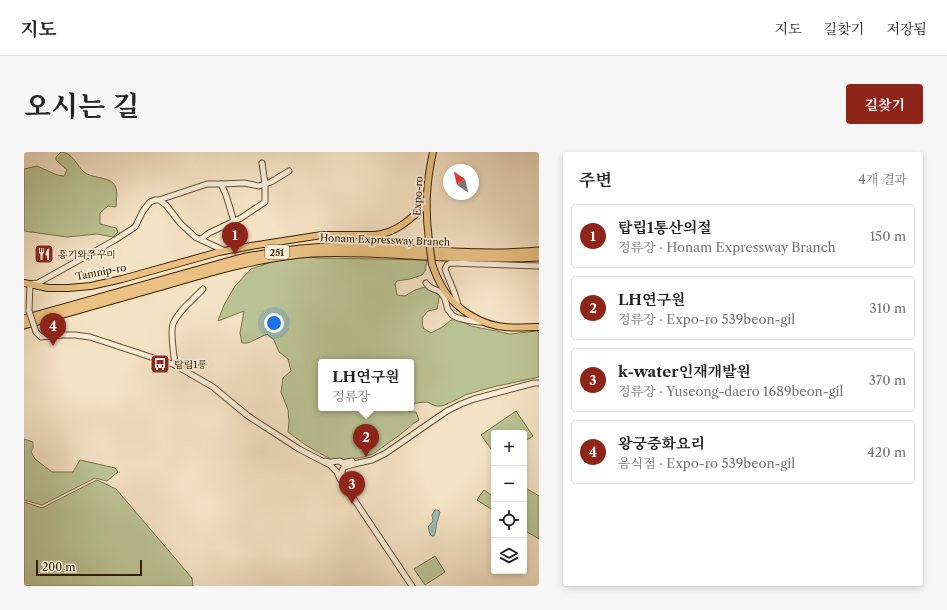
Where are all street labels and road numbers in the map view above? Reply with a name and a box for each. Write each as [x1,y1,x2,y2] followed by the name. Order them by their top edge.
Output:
[410,176,426,216] street label: Expo-ro
[320,231,451,249] street label: Honam Expressway Branch
[265,245,289,259] road number: 251
[75,261,127,283] street label: Tamnip-ro

